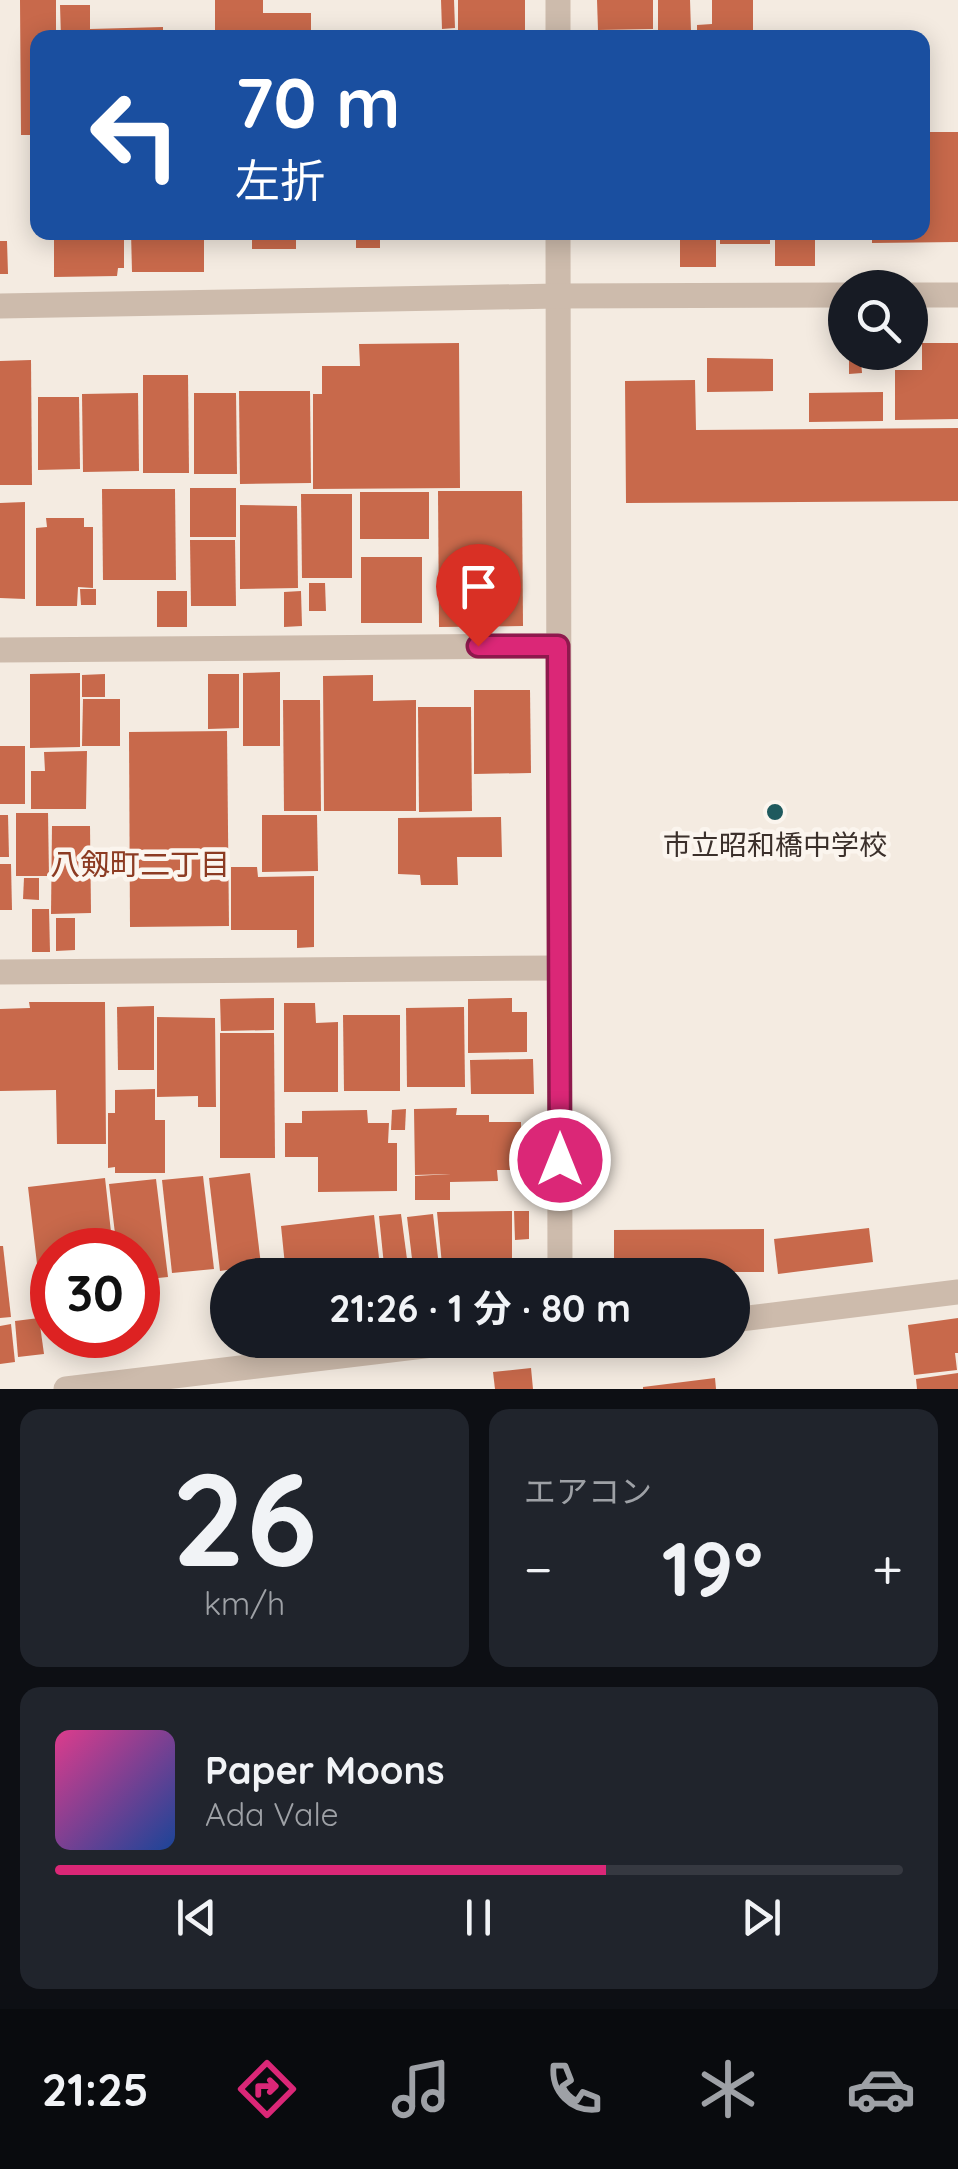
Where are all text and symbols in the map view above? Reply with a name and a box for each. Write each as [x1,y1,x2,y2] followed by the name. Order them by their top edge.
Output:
[235,58,401,146] text: 70 m
[70,70,200,200] icon: left
[235,152,325,208] text: 左折
[828,270,928,370] map controls
[828,270,928,370] button: search
[436,544,521,647] pin
[451,559,506,614] icon: arrive
[764,801,786,823] marker: 市立昭和橋中学校
[663,827,887,862] place label: 市立昭和橋中学校
[50,845,230,883] district label: 八剱町二丁目
[508,1108,612,1212] position arrow
[30,1228,160,1358] speed limit sign: 30
[329,1284,631,1332] text: 21:26 · 1 分 · 80 m
[172,1436,317,1599] text: 26
[524,1471,652,1511] text: エアコン
[662,1521,763,1615] text: 19°
[524,1534,553,1603] text: −
[872,1534,903,1603] text: +
[204,1583,285,1623] text: km/h
[205,1746,445,1794] text: Paper Moons
[205,1794,339,1834] text: Ada Vale
[169,1890,224,1945] icon: previous
[451,1890,506,1945] icon: pause
[734,1890,789,1945] icon: next
[232,2054,302,2124] icon: directions
[386,2054,456,2124] icon: music
[539,2054,609,2124] icon: phone
[693,2054,763,2124] icon: climate
[846,2054,916,2124] icon: car
[42,2061,149,2117] text: 21:25

